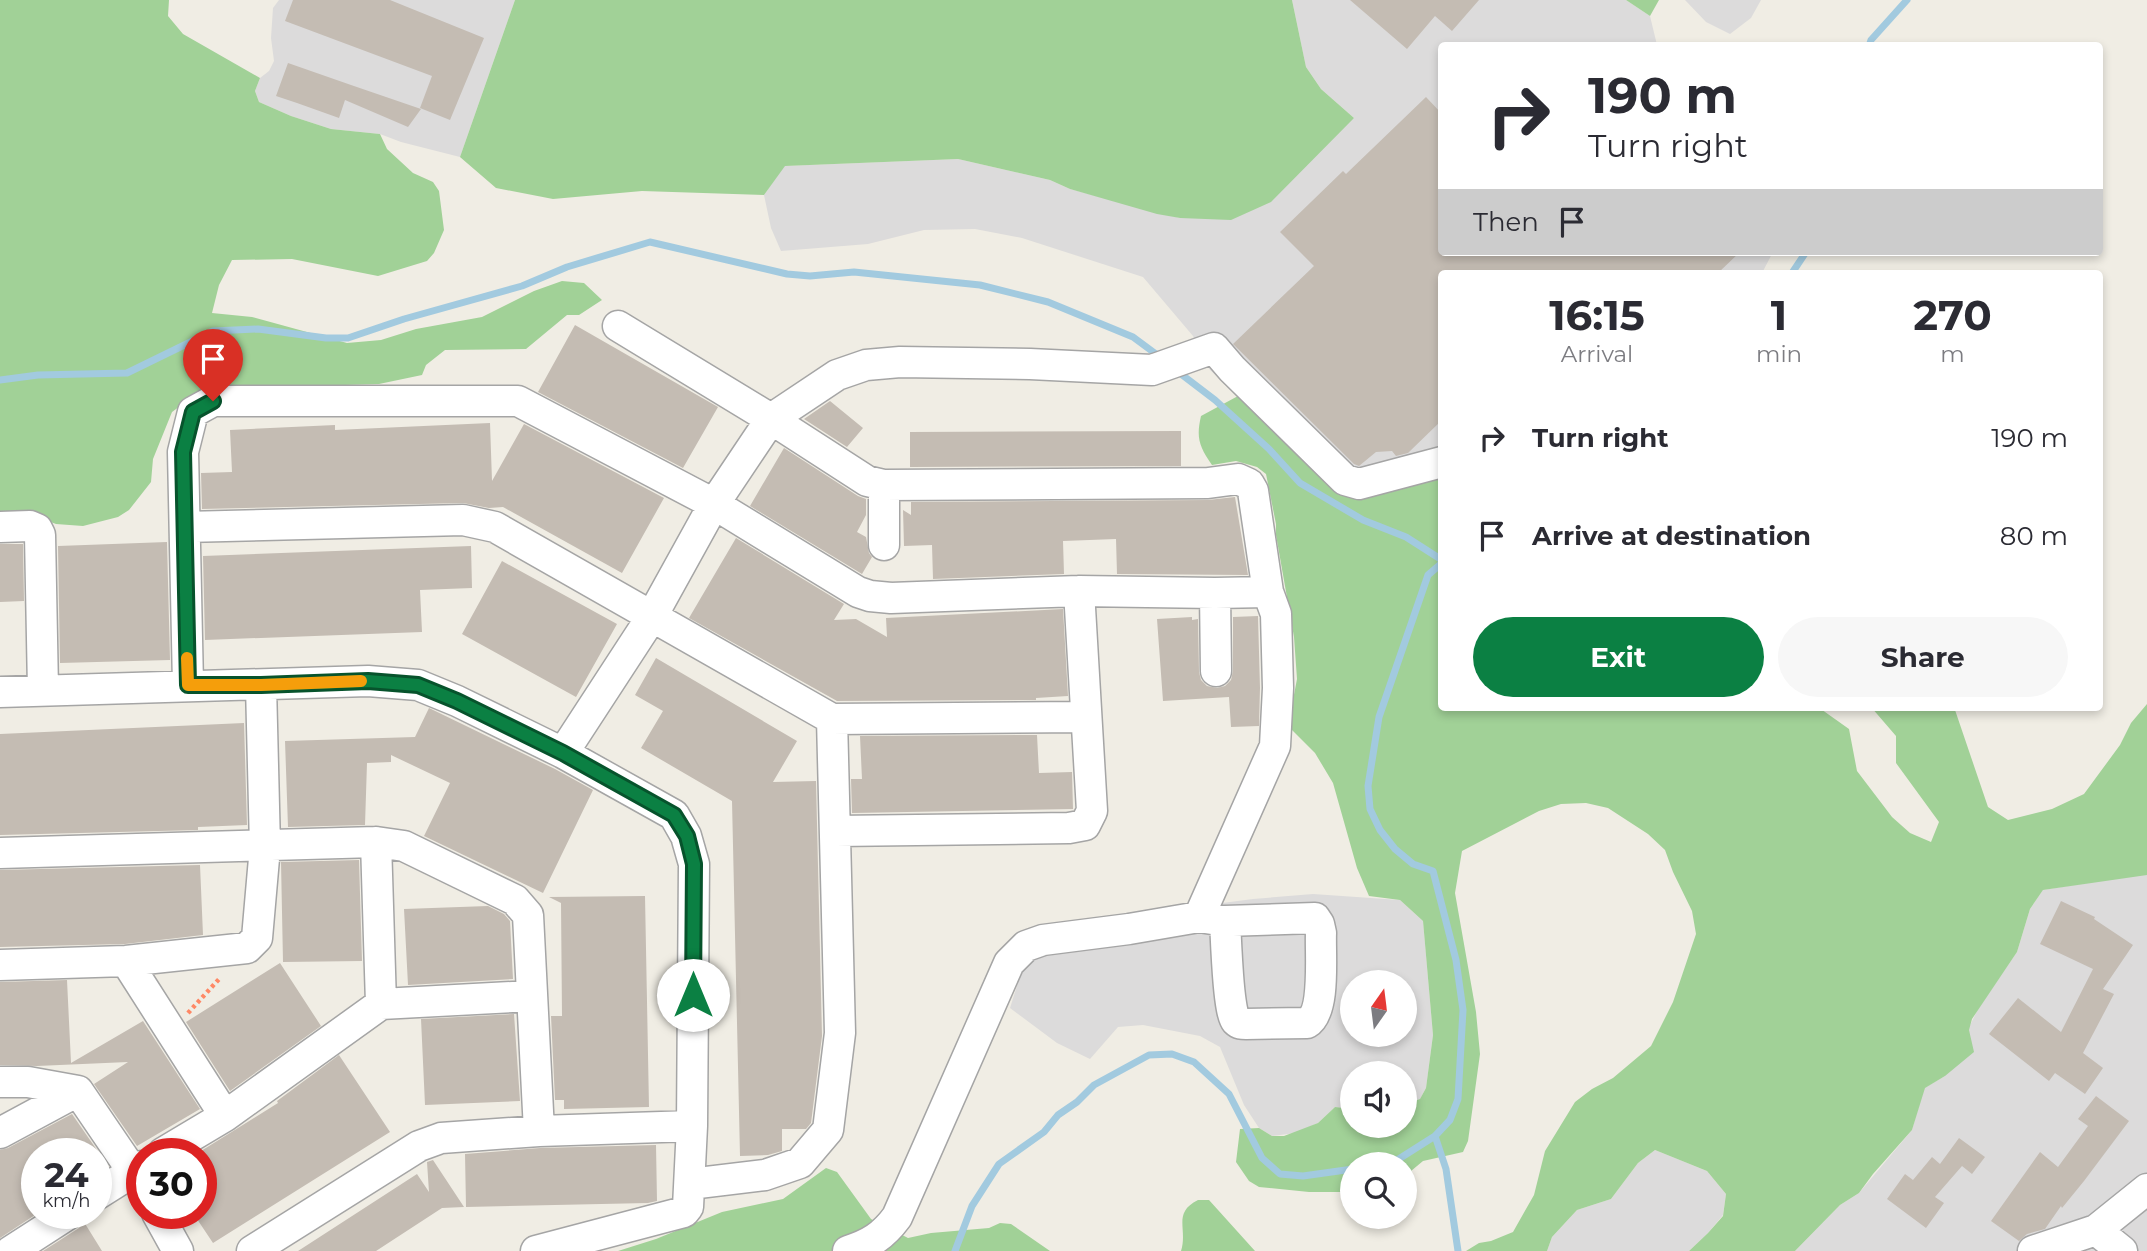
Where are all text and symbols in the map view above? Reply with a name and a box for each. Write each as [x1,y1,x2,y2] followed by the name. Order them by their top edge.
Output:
[1588,66,1737,125] text: 190 m
[1473,70,1564,161] icon: right
[1588,126,1748,165] text: Turn right
[1553,203,1591,241] icon: arrive
[1473,206,1539,238] text: Then
[1549,289,1645,341] text: 16:15
[1771,289,1787,341] text: 1
[1913,289,1992,341] text: 270
[183,329,243,401] pin
[194,340,232,378] icon: arrive
[1561,340,1633,368] text: Arrival
[1756,340,1802,368] text: min
[1940,340,1965,368] text: m
[1473,419,1511,457] icon: right
[1532,422,1668,454] text: Turn right
[1991,422,2068,454] text: 190 m
[1473,517,1511,555] icon: arrive
[1532,520,1811,552] text: Arrive at destination
[2000,520,2068,552] text: 80 m
[1473,617,1764,697] button: Exit
[1778,617,2068,697] button: Share
[656,958,730,1032] position arrow
[1340,970,1418,1046] north arrow
[1340,970,1417,1229] map controls
[1340,1061,1417,1138] button: sound
[126,1138,217,1229] speed limit sign: 30
[1340,1152,1417,1229] button: search
[44,1153,89,1196] text: 24
[42,1190,91,1212] text: km/h

